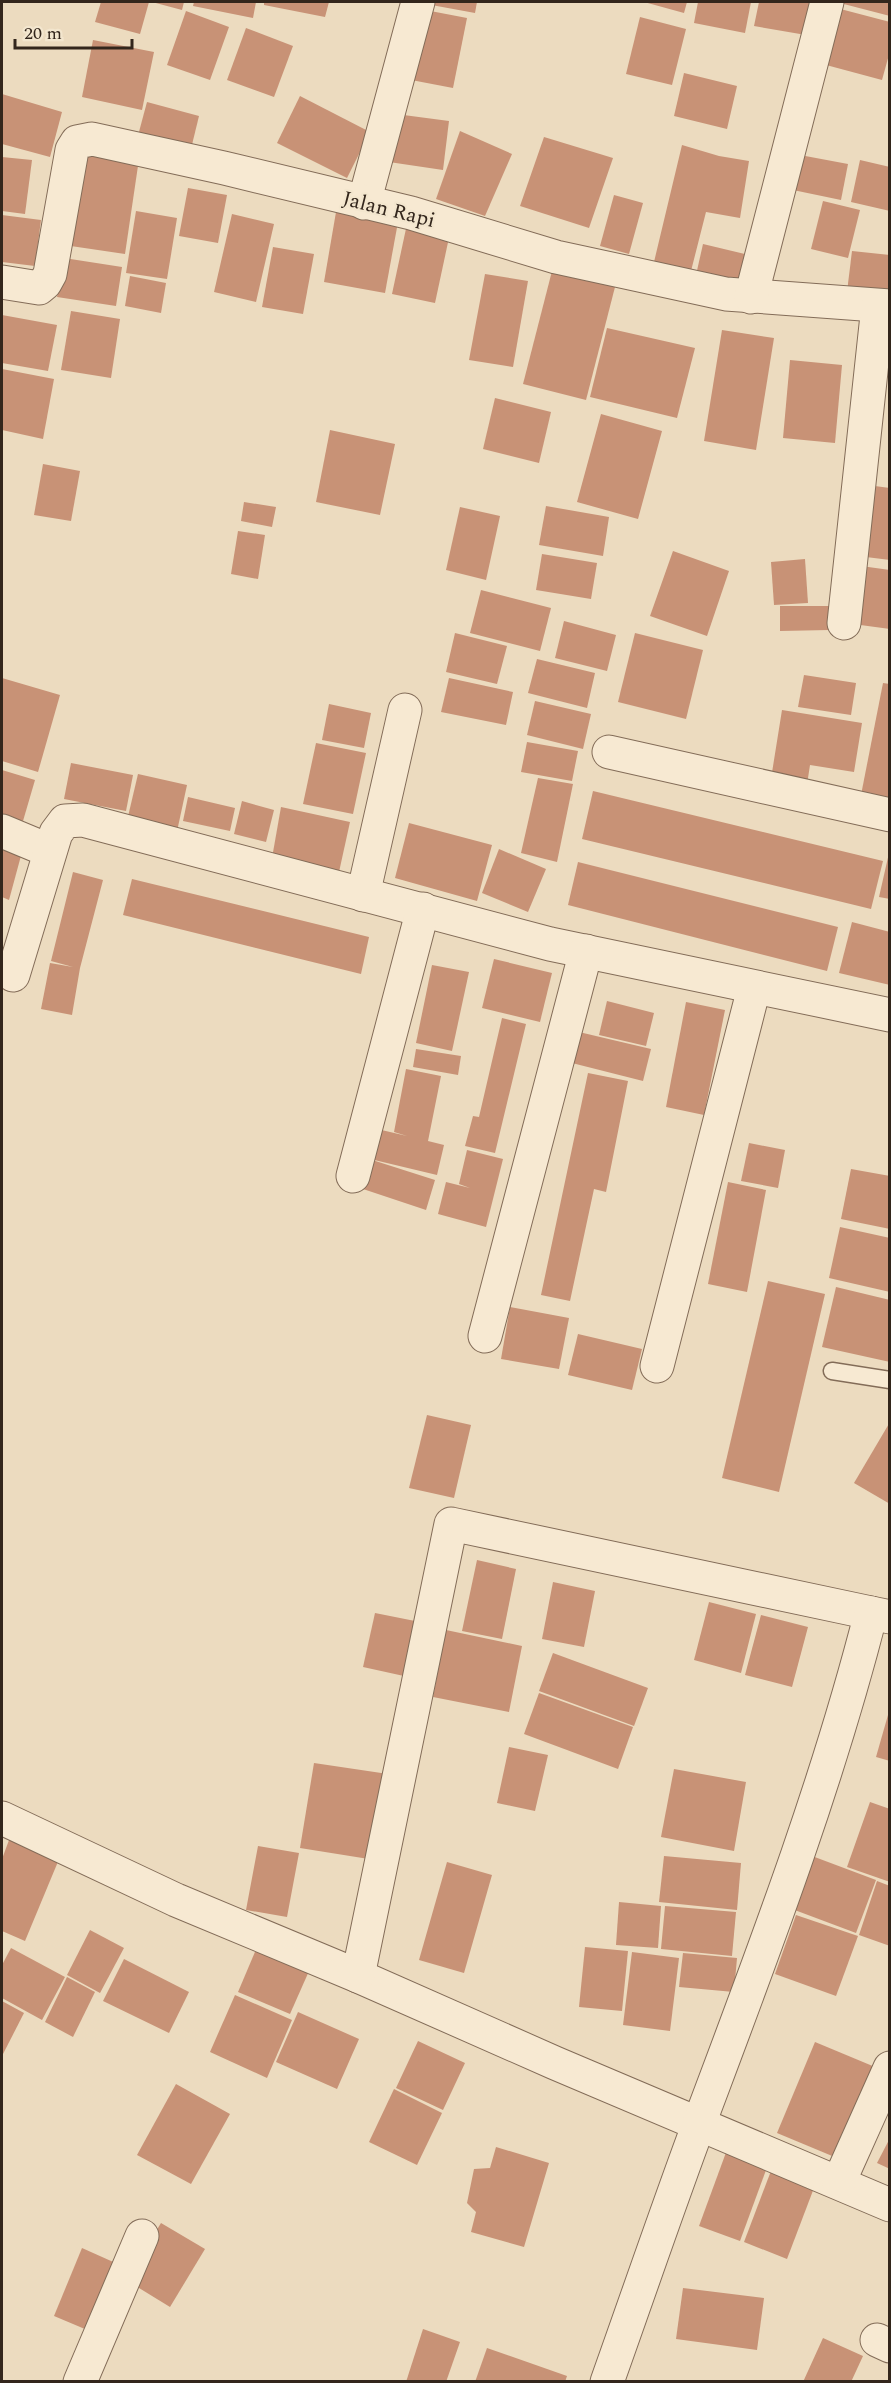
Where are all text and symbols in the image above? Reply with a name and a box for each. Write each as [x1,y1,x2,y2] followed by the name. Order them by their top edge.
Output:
[15,12,132,50] scale bar
[24,20,62,47] text: 20 m
[339,183,438,237] street label: Jalan Rapi

